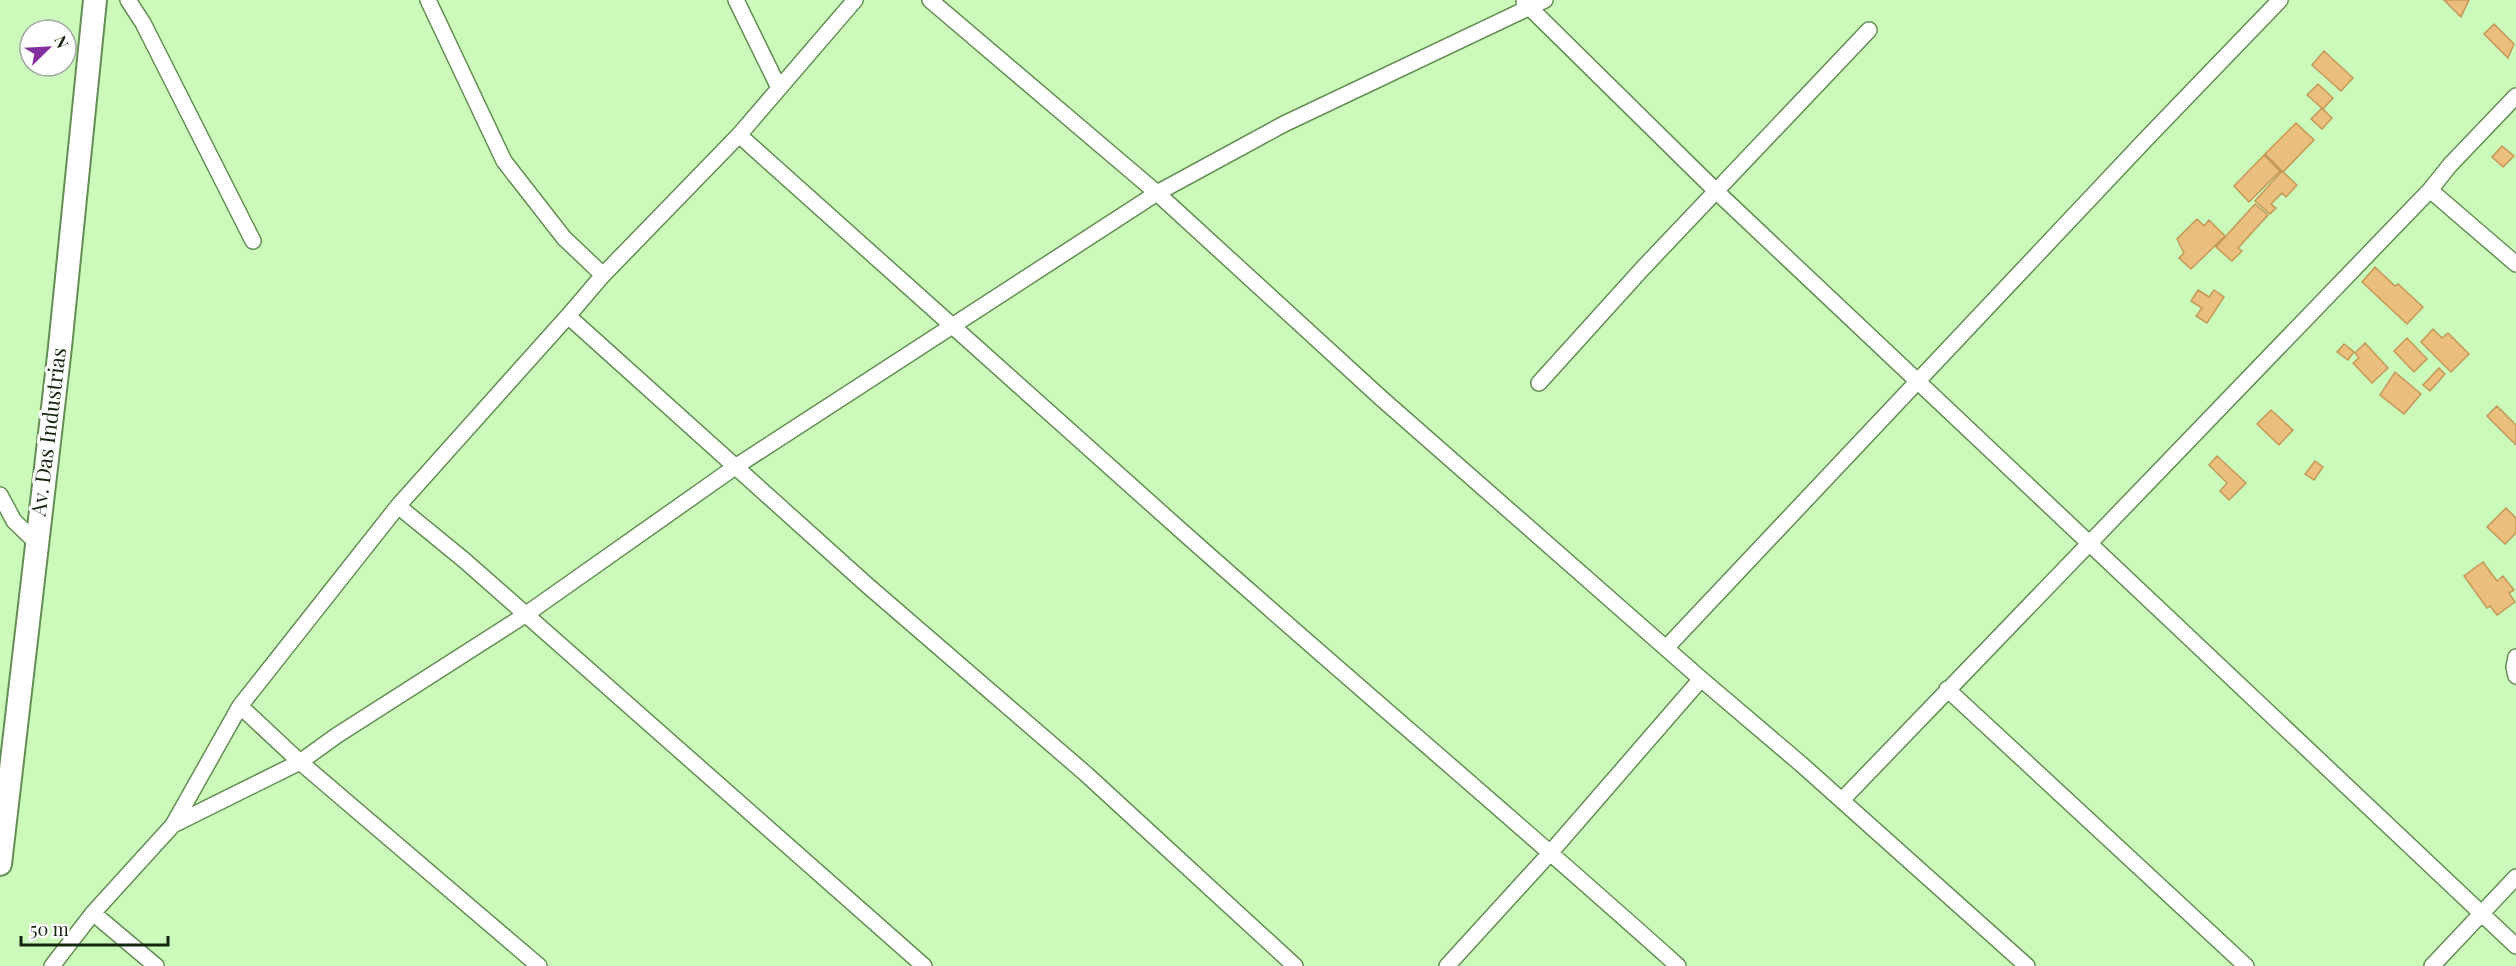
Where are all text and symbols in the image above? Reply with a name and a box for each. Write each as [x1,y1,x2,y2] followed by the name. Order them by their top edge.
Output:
[18,18,78,78] north arrow
[50,32,74,52] text: N
[23,346,71,519] street label: Av. Das Industrias
[21,909,168,947] scale bar
[30,917,69,941] text: 50 m

